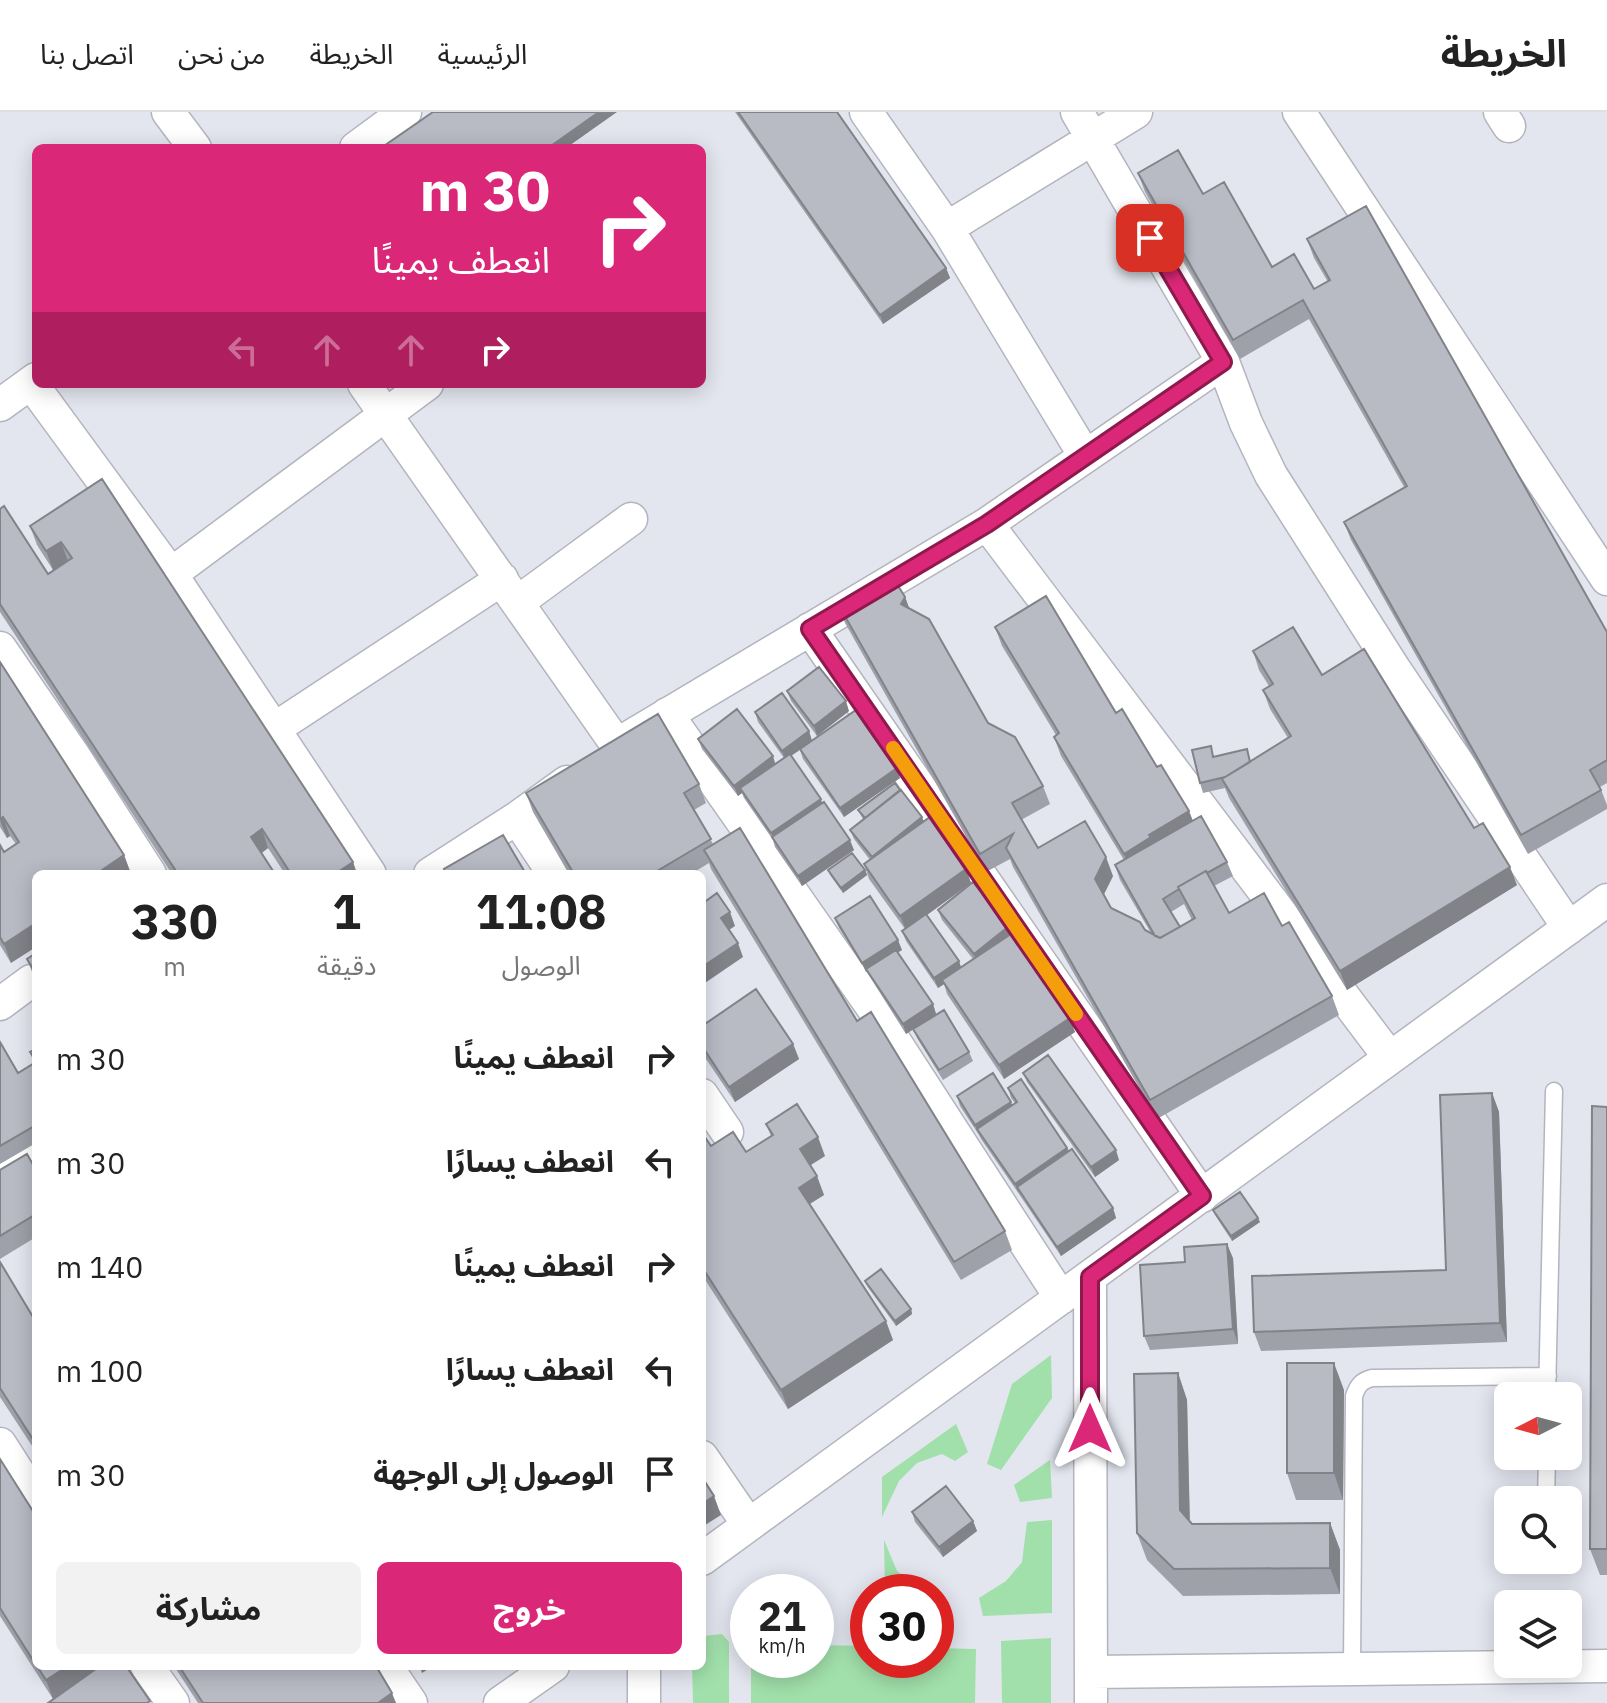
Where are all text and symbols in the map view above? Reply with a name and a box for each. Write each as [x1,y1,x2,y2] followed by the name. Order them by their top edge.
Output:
[1441,28,1567,77] text: الخريطة
[40,35,134,72] text: اتصل بنا
[178,35,266,72] text: من نحن
[310,35,393,72] text: الخريطة
[437,35,527,72] text: الرئيسية
[420,154,550,226] text: 30 m
[578,176,682,280] icon: right
[1116,204,1184,272] pin
[1128,216,1172,260] icon: arrive
[372,236,550,283] text: انعطف يمينًا
[221,328,265,372] icon: left
[305,328,349,372] icon: ahead
[389,328,433,372] icon: ahead
[473,328,517,372] icon: right
[332,880,361,942] text: 1
[476,880,607,942] text: 11:08
[131,890,218,952] text: 330
[317,948,376,982] text: دقيقة
[502,948,581,982] text: الوصول
[163,949,186,983] text: m
[638,1036,682,1080] icon: right
[454,1037,614,1076] text: انعطف يمينًا
[56,1039,125,1078] text: 30 m
[638,1140,682,1184] icon: left
[446,1141,614,1180] text: انعطف يسارًا
[56,1143,125,1182] text: 30 m
[638,1244,682,1288] icon: right
[454,1245,614,1284] text: انعطف يمينًا
[56,1247,143,1286] text: 140 m
[638,1348,682,1392] icon: left
[446,1349,614,1388] text: انعطف يسارًا
[56,1351,143,1390] text: 100 m
[1494,1382,1582,1470] north arrow
[1494,1382,1582,1678] map controls
[1048,1387,1132,1471] position arrow
[638,1452,682,1496] icon: arrive
[373,1453,614,1492] text: الوصول إلى الوجهة
[56,1455,125,1494] text: 30 m
[1494,1486,1582,1574] button: search
[56,1562,361,1654] button: مشاركة
[377,1562,682,1654] button: خروج
[850,1574,954,1678] speed limit sign: 30
[758,1590,806,1642] text: 21
[1494,1590,1582,1678] button: layers
[758,1632,806,1659] text: km/h

